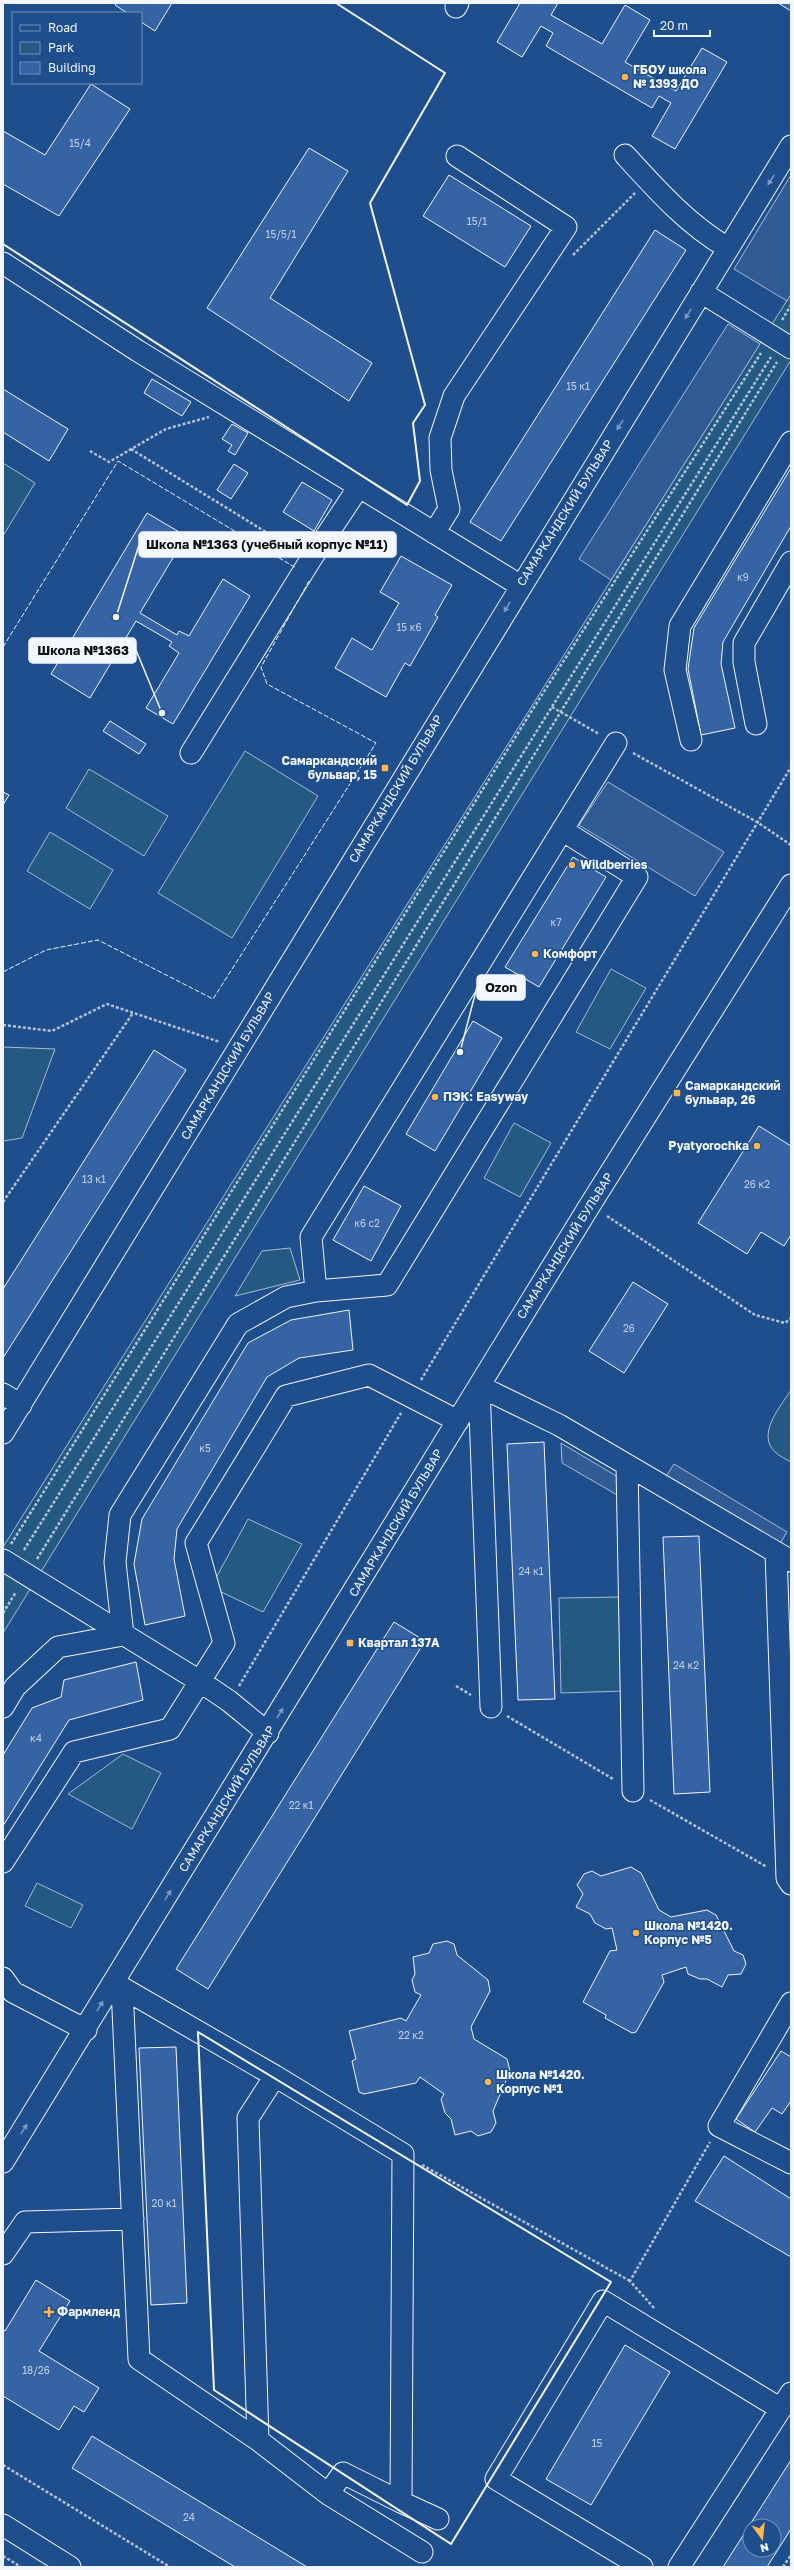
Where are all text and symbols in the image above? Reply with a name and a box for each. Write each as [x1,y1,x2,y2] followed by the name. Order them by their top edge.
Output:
[12,12,142,84] legend
[654,12,710,38] scale bar
[660,18,688,33] text: 20 m
[48,20,77,35] text: Road
[48,40,74,55] text: Park
[48,60,96,75] text: Building
[633,62,706,91] place label: ГБОУ школа № 1393 ДО
[620,72,630,82] marker: ГБОУ школа № 1393 ДО
[69,137,91,149] house number: 15/4
[767,174,774,185] one-way arrow
[467,215,487,227] house number: 15/1
[266,228,297,240] house number: 15/5/1
[684,308,691,320] one-way arrow
[566,380,590,392] house number: 15 к1
[616,419,623,431] one-way arrow
[513,437,616,589] street label: САМАРКАНДСКИЙ БУЛЬВАР
[139,532,396,557] callout: Школа №1363 (учебный корпус №11)
[146,536,388,552] text: Школа №1363 (учебный корпус №11)
[737,571,749,583] house number: к9
[504,601,511,613] one-way arrow
[397,621,421,633] house number: 15 к6
[29,638,136,663] callout: Школа №1363
[37,642,129,658] text: Школа №1363
[345,712,446,865] street label: САМАРКАНДСКИЙ БУЛЬВАР
[281,753,377,782] place label: Самаркандский бульвар, 15
[380,763,390,773] marker: Самаркандский бульвар, 15
[580,857,648,872] place label: Wildberries
[567,860,577,870] marker: Wildberries
[550,916,562,928] house number: к7
[543,946,597,961] place label: Комфорт
[530,949,540,959] marker: Комфорт
[477,975,525,1000] callout: Ozon
[485,979,517,995] text: Ozon
[177,989,278,1142] street label: САМАРКАНДСКИЙ БУЛЬВАР
[685,1078,781,1107] place label: Самаркандский бульвар, 26
[672,1088,682,1098] marker: Самаркандский бульвар, 26
[443,1089,529,1104] place label: ПЭК: Easyway
[430,1092,440,1102] marker: ПЭК: Easyway
[668,1138,749,1153] place label: Pyatyorochka
[752,1141,762,1151] marker: Pyatyorochka
[513,1170,616,1322] street label: САМАРКАНДСКИЙ БУЛЬВАР
[82,1173,106,1185] house number: 13 к1
[744,1178,770,1190] house number: 26 к2
[354,1217,380,1229] house number: к6 с2
[623,1322,635,1334] house number: 26
[199,1442,211,1454] house number: к5
[345,1446,446,1599] street label: САМАРКАНДСКИЙ БУЛЬВАР
[519,1565,544,1577] house number: 24 к1
[358,1635,440,1650] place label: Квартал 137А
[345,1638,355,1648] marker: Квартал 137А
[673,1659,699,1671] house number: 24 к2
[276,1707,283,1719] one-way arrow
[175,1723,278,1875] street label: САМАРКАНДСКИЙ БУЛЬВАР
[30,1732,42,1744] house number: к4
[289,1799,313,1811] house number: 22 к1
[164,1889,171,1901] one-way arrow
[644,1918,733,1947] place label: Школа №1420. Корпус №5
[631,1928,641,1938] marker: Школа №1420. Корпус №5
[96,2000,103,2012] one-way arrow
[398,2029,424,2041] house number: 22 к2
[496,2067,585,2096] place label: Школа №1420. Корпус №1
[483,2077,493,2087] marker: Школа №1420. Корпус №1
[20,2123,27,2135] one-way arrow
[151,2197,177,2209] house number: 20 к1
[57,2304,121,2319] place label: Фармленд
[44,2307,54,2317] marker: Фармленд
[22,2364,50,2376] house number: 18/26
[592,2437,603,2449] house number: 15
[183,2511,195,2523] house number: 24
[742,2518,782,2558] north arrow
[759,2541,770,2556] text: N

